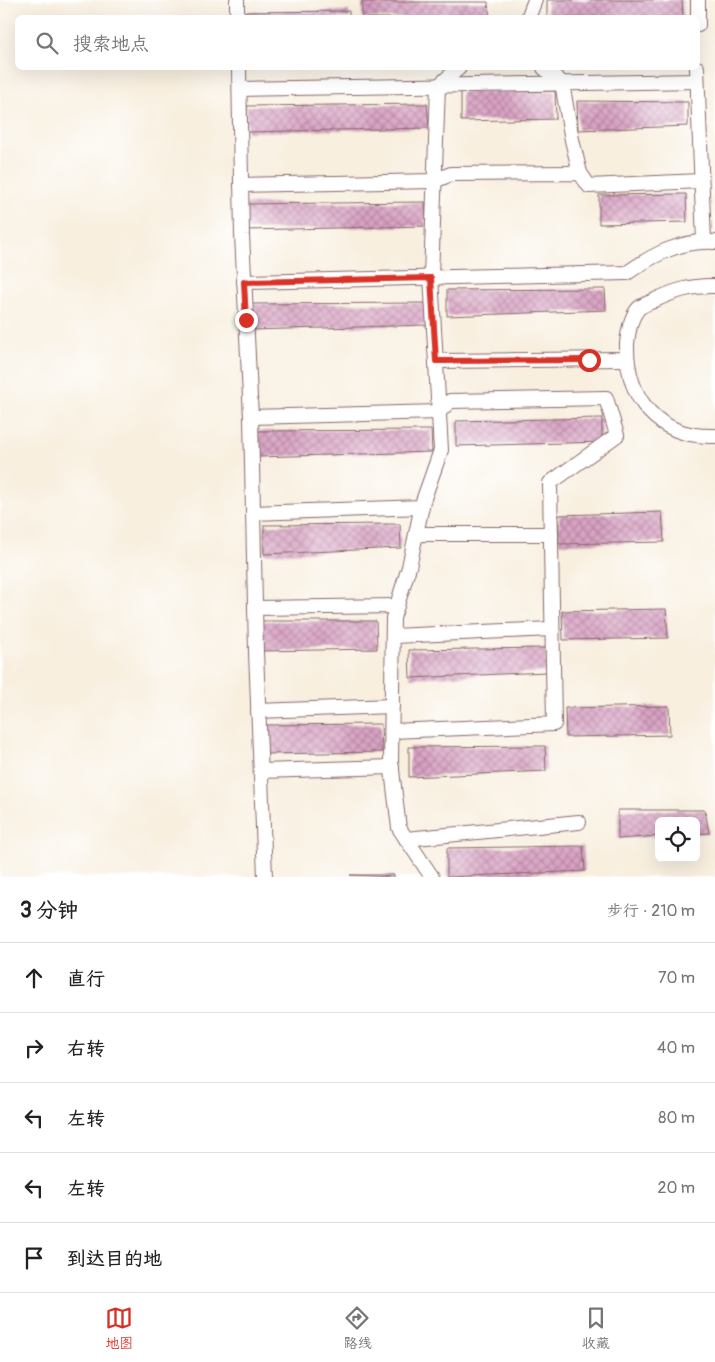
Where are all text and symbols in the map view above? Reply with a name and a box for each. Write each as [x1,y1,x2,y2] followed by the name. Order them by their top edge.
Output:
[15,15,700,70] search box
[33,29,61,57] icon: search
[73,32,149,56] text: 搜索地点
[235,309,258,332] route end
[578,349,601,372] route start
[655,817,700,862] map controls
[655,817,700,862] button: locate
[20,897,78,924] text: 3 分钟
[607,901,695,921] text: 步行 · 210 m
[20,964,48,992] icon: ahead
[67,967,105,991] text: 直行
[658,968,695,988] text: 70 m
[20,1034,48,1062] icon: right
[67,1037,105,1061] text: 右转
[657,1038,695,1058] text: 40 m
[20,1104,48,1132] icon: left
[67,1107,105,1131] text: 左转
[658,1108,695,1128] text: 80 m
[20,1174,48,1202] icon: left
[67,1177,105,1201] text: 左转
[657,1178,695,1198] text: 20 m
[20,1244,48,1272] icon: arrive
[67,1247,162,1271] text: 到达目的地
[105,1304,133,1352] tab: 地图
[343,1304,371,1352] tab: 路线
[582,1304,610,1352] tab: 收藏

